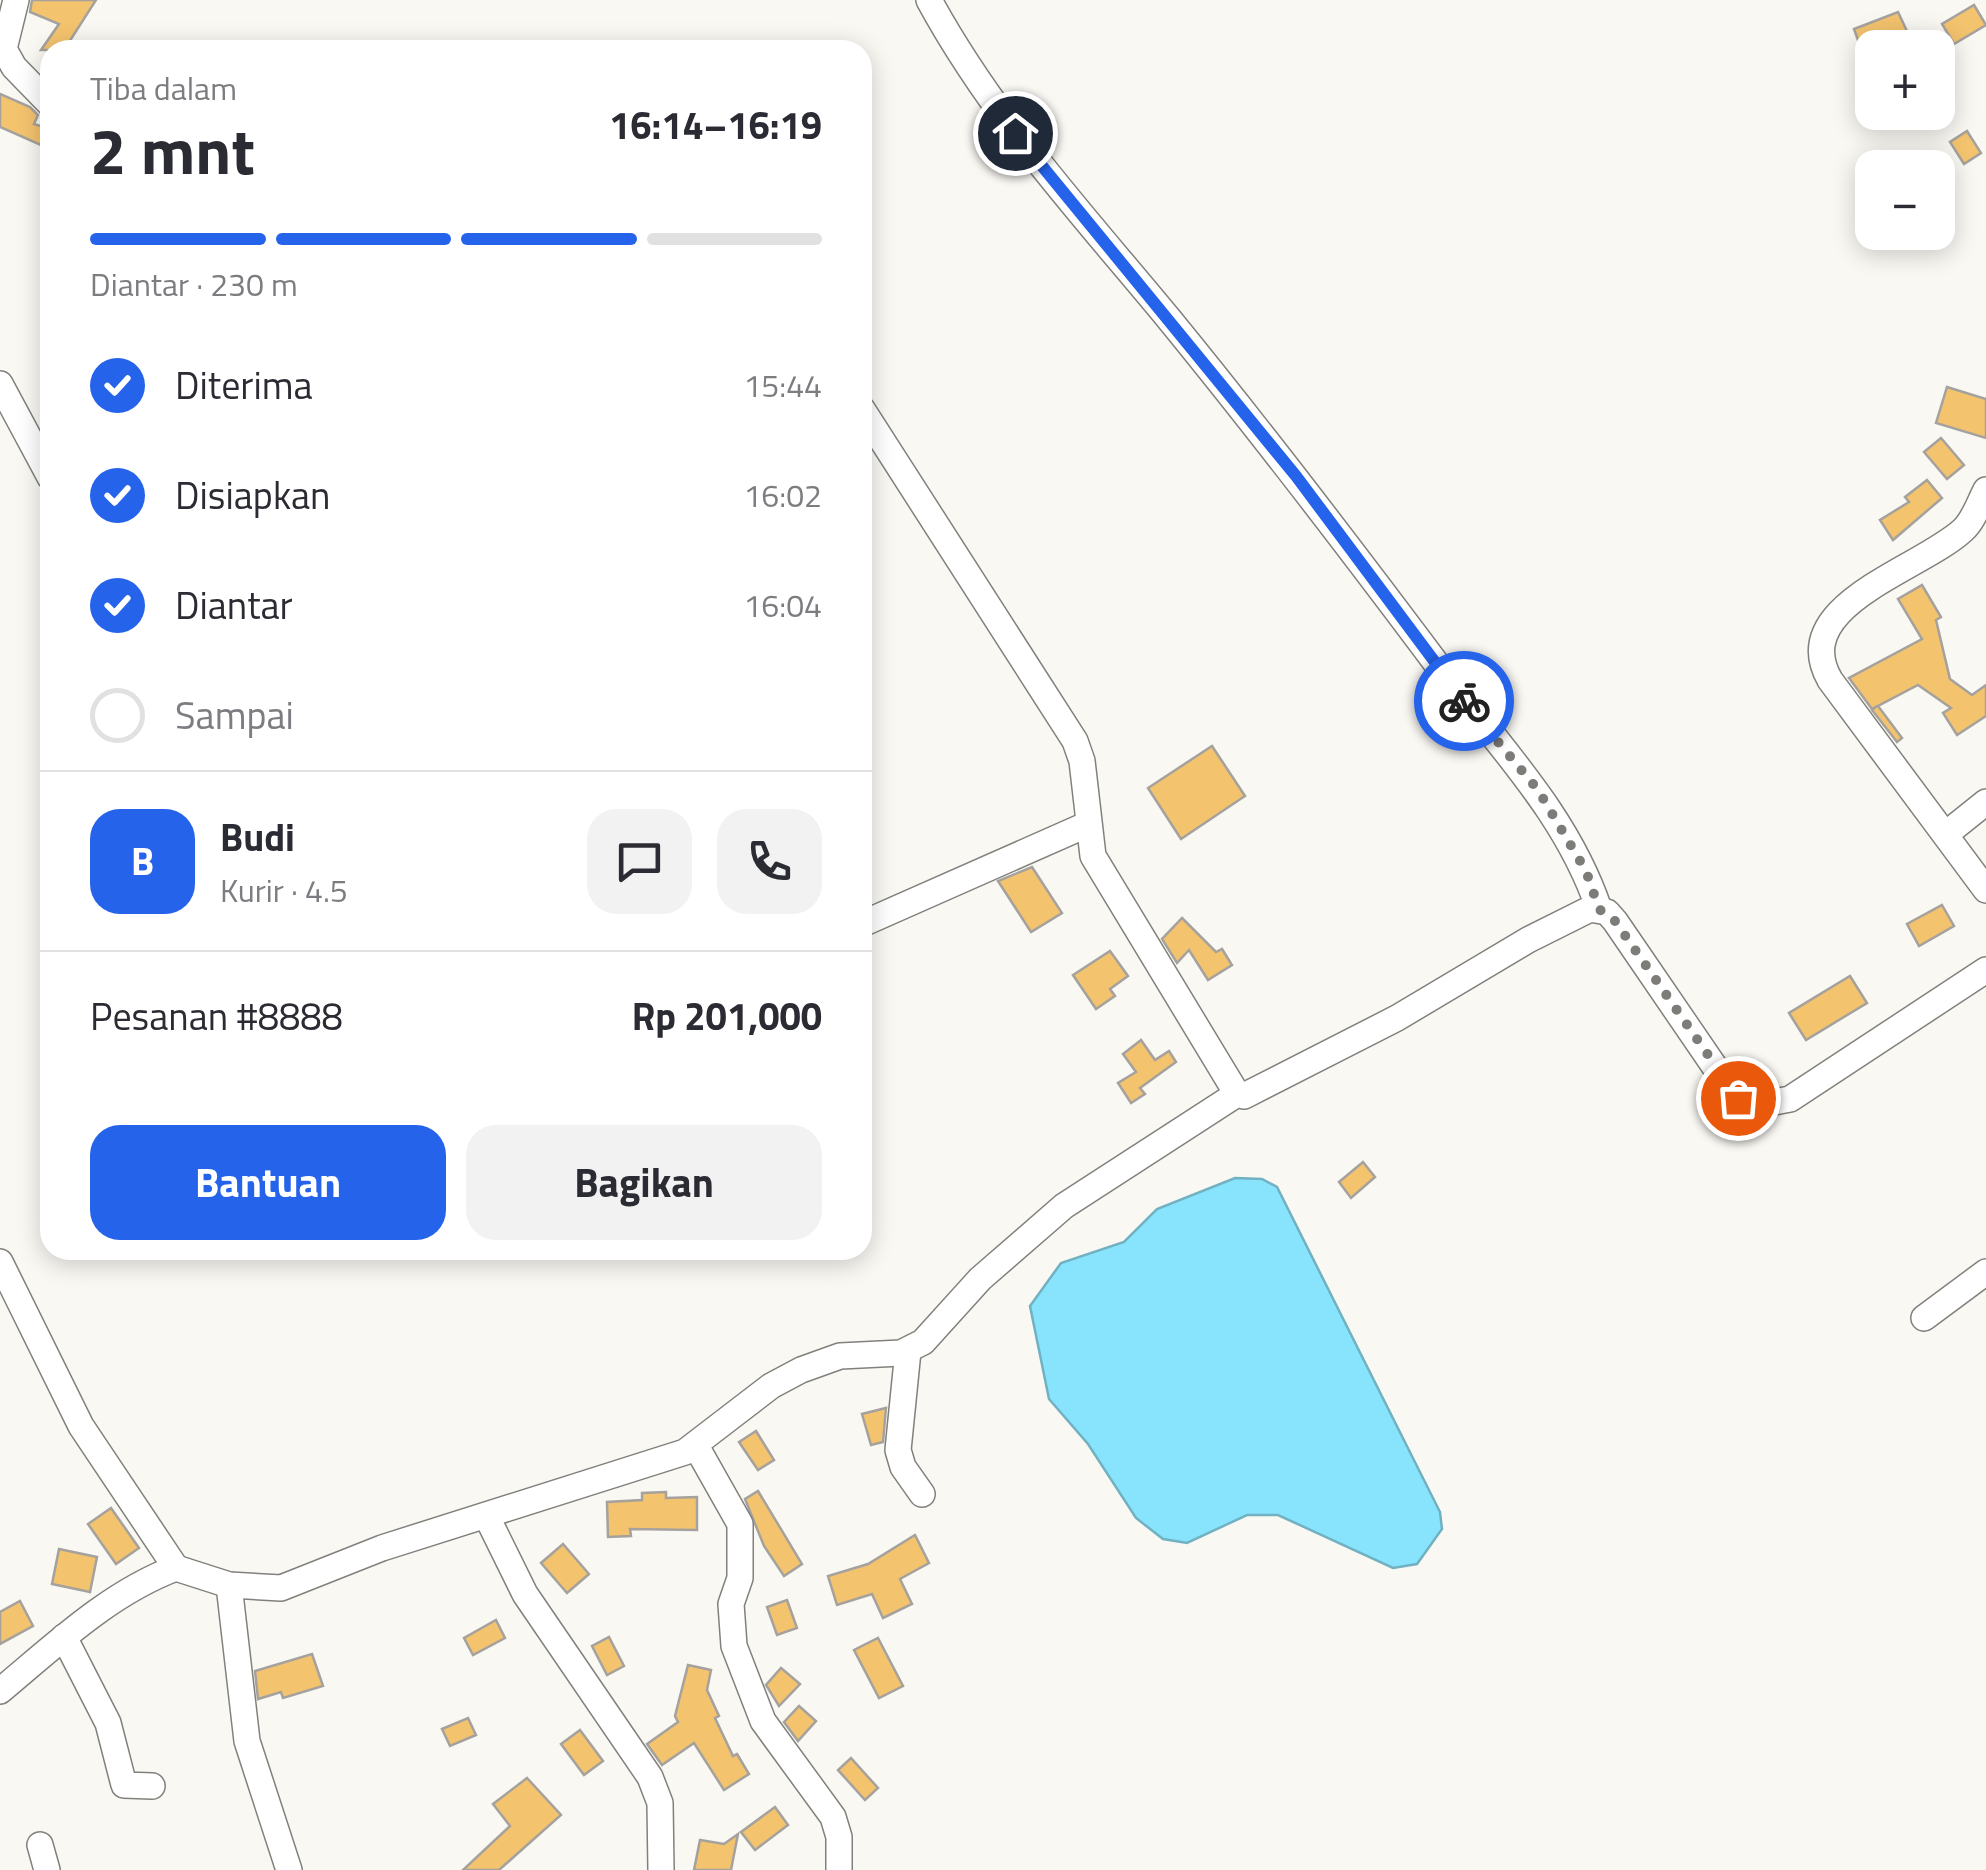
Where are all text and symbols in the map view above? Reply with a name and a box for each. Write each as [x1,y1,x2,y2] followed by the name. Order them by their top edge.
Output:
[1855,30,1955,250] map controls
[1855,30,1955,130] button: +
[90,64,237,112] text: Tiba dalam
[973,91,1058,176] pin
[609,96,822,154] text: 16:14–16:19
[90,100,255,199] text: 2 mnt
[988,106,1043,161] icon: home
[1855,150,1955,250] button: −
[90,260,298,308] text: Diantar · 230 m
[175,356,313,414] text: Diterima
[90,358,145,413] icon: check
[743,361,822,409] text: 15:44
[175,466,330,524] text: Disiapkan
[90,468,145,523] icon: check
[743,471,822,519] text: 16:02
[175,576,293,634] text: Diantar
[90,578,145,633] icon: check
[743,581,822,629] text: 16:04
[1414,651,1514,751] courier
[1437,674,1492,729] icon: bike
[175,686,294,744] text: Sampai
[220,808,295,866] text: Budi
[587,809,692,914] button: chat
[717,809,822,914] button: phone
[131,832,154,890] text: B
[220,866,348,914] text: Kurir · 4.5
[90,987,343,1045] text: Pesanan #8888
[632,987,822,1045] text: Rp 201,000
[1696,1056,1781,1141] pin
[1711,1071,1766,1126] icon: bag
[90,1125,446,1240] button: Bantuan
[466,1125,822,1240] button: Bagikan

